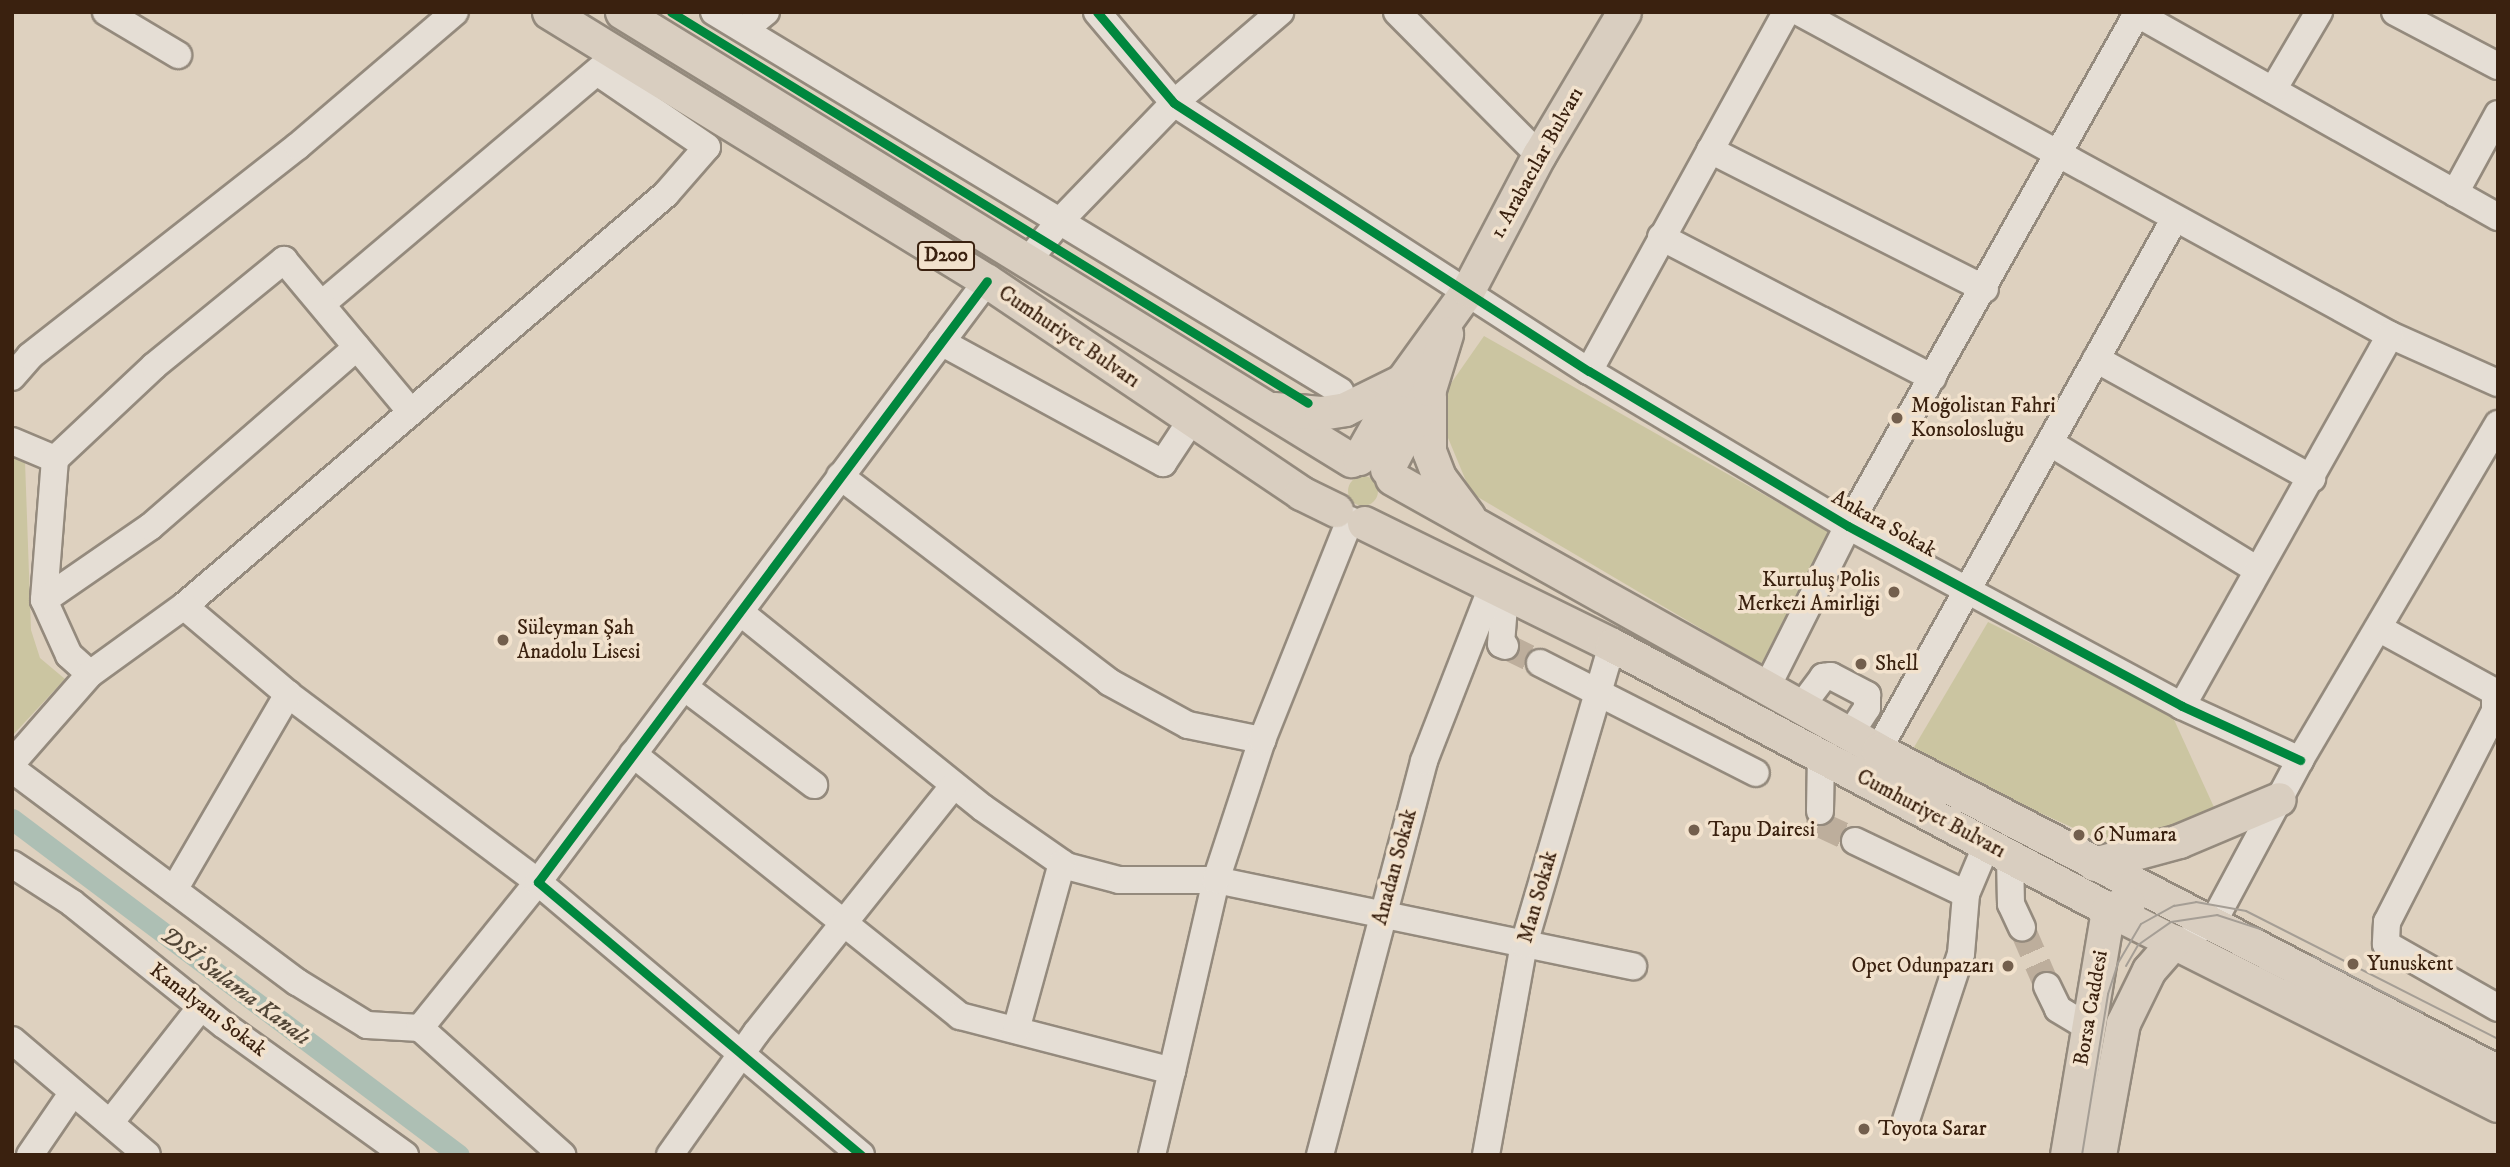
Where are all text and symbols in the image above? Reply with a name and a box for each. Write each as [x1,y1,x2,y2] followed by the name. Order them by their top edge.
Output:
[1485,83,1589,243] street label: 1. Arabacılar Bulvarı
[916,240,976,272] road number: D200
[994,280,1144,394] street label: Cumhuriyet Bulvarı
[1911,393,2056,443] place label: Moğolistan Fahri Konsolosluğu
[1889,410,1905,426] marker: Moğolistan Fahri Konsolosluğu
[1827,485,1941,563] street label: Ankara Sokak
[1737,567,1880,617] place label: Kurtuluş Polis Merkezi Amirliği
[1886,584,1902,600] marker: Kurtuluş Polis Merkezi Amirliği
[517,615,640,665] place label: Süleyman Şah Anadolu Lisesi
[495,632,511,648] marker: Süleyman Şah Anadolu Lisesi
[1875,651,1918,677] place label: Shell
[1853,656,1869,672] marker: Shell
[1852,764,2010,864] street label: Cumhuriyet Bulvarı
[1367,806,1423,928] street label: Anadan Sokak
[1708,817,1815,843] place label: Tapu Dairesi
[1686,822,1702,838] marker: Tapu Dairesi
[2093,822,2177,848] place label: 6 Numara
[2071,827,2087,843] marker: 6 Numara
[1513,848,1563,946] street label: Man Sokak
[155,922,315,1052] water label: DSİ Sulama Kanalı
[2068,948,2114,1068] street label: Borsa Caddesi
[2367,951,2454,977] place label: Yunuskent
[1851,953,1994,979] place label: Opet Odunpazarı
[2345,956,2361,972] marker: Yunuskent
[144,958,272,1062] street label: Kanalyanı Sokak
[2000,958,2016,974] marker: Opet Odunpazarı
[1878,1116,1987,1142] place label: Toyota Sarar
[1856,1121,1872,1137] marker: Toyota Sarar

